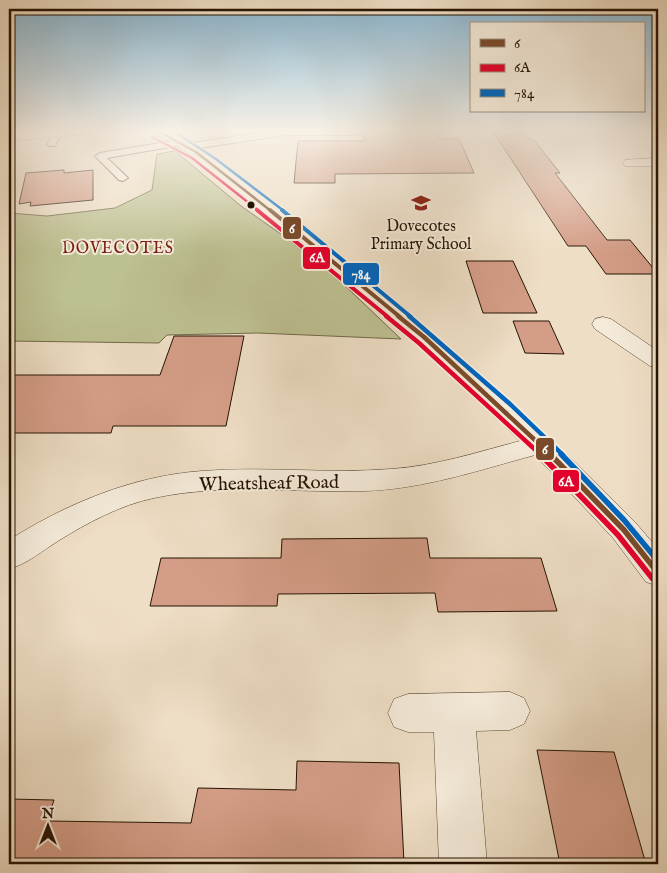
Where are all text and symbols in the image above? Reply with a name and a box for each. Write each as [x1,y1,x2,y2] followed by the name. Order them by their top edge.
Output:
[470,22,644,112] legend
[514,34,521,53] text: 6
[514,58,531,77] text: 6A
[514,84,535,103] text: 784
[410,192,432,214] school or university icon: Dovecotes Primary School
[246,200,256,210] unlabelled marker
[282,216,302,240] line badge: 6
[370,217,472,255] place label: Dovecotes Primary School
[289,220,296,238] text: 6
[62,239,174,259] district label: DOVECOTES
[302,246,331,270] line badge: 6A
[309,249,326,267] text: 6A
[342,262,380,286] line badge: 784
[352,266,372,284] text: 784
[535,437,555,461] line badge: 6
[542,441,549,459] text: 6
[552,469,580,493] line badge: 6A
[199,471,340,497] street label: Wheatsheaf Road
[558,473,575,491] text: 6A
[22,800,72,850] north arrow
[41,805,54,823] text: N

